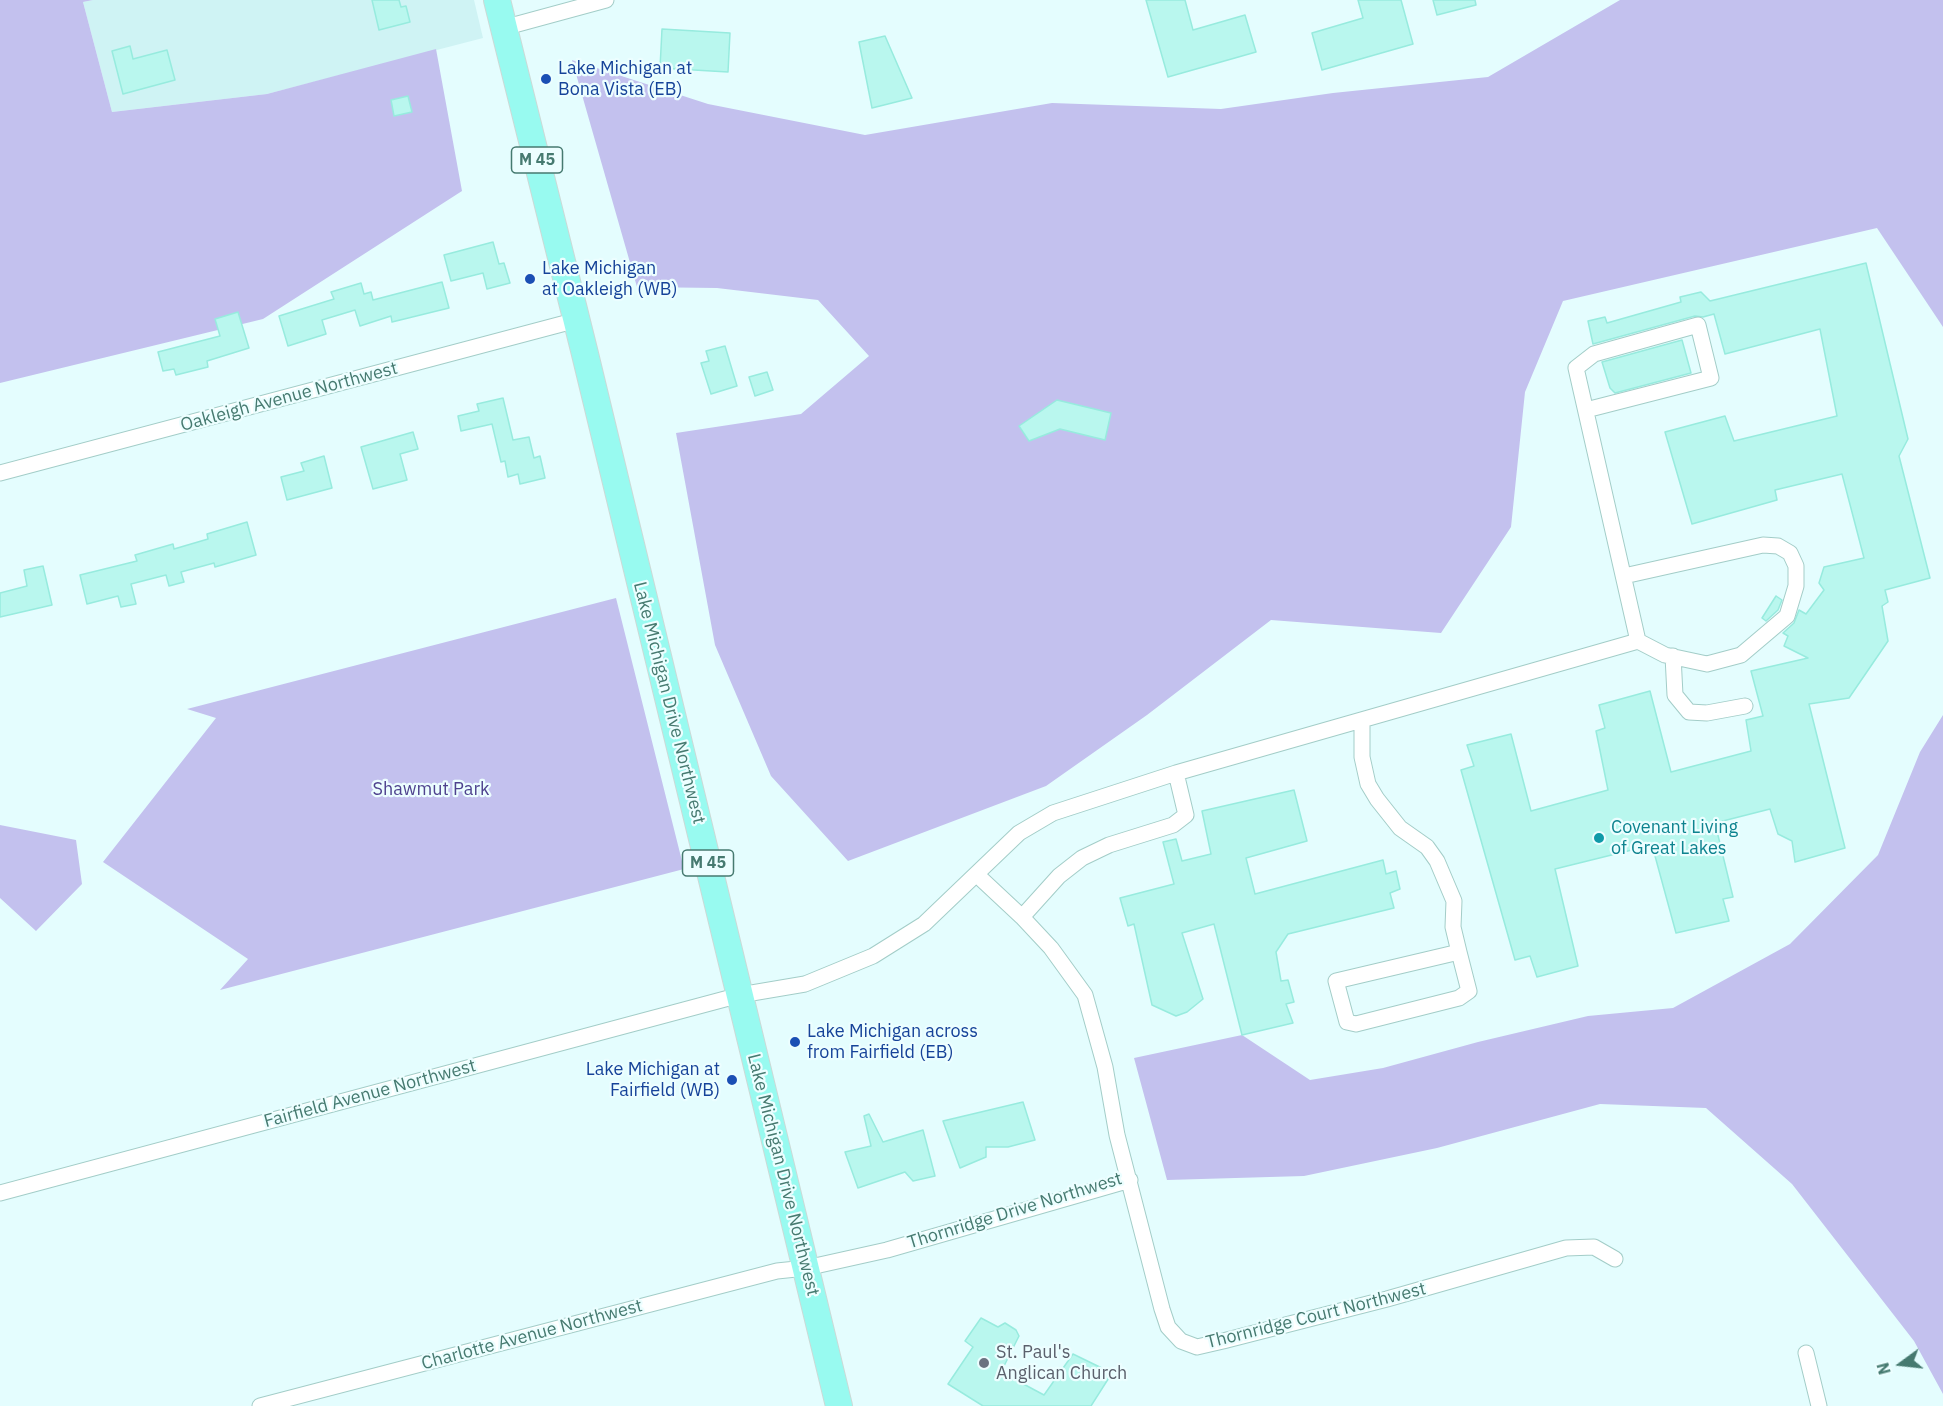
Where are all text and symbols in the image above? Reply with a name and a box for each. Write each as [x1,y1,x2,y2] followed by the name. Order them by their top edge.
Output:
[558,58,692,100] place label: Lake Michigan at Bona Vista (EB)
[539,72,553,86] marker: Lake Michigan at Bona Vista (EB)
[512,147,562,173] road number: M 45
[542,258,677,300] place label: Lake Michigan at Oakleigh (WB)
[523,272,537,286] marker: Lake Michigan at Oakleigh (WB)
[178,358,400,436] street label: Oakleigh Avenue Northwest
[628,580,710,826] street label: Lake Michigan Drive Northwest
[373,779,489,801] park label: Shawmut Park
[1611,817,1738,860] place label: Covenant Living of Great Lakes
[1592,831,1606,845] marker: Covenant Living of Great Lakes
[682,850,734,876] road number: M 45
[807,1021,978,1064] place label: Lake Michigan across from Fairfield (EB)
[788,1035,802,1049] marker: Lake Michigan across from Fairfield (EB)
[742,1052,824,1298] street label: Lake Michigan Drive Northwest
[262,1055,478,1133] street label: Fairfield Avenue Northwest
[586,1059,720,1102] place label: Lake Michigan at Fairfield (WB)
[725,1073,739,1087] marker: Lake Michigan at Fairfield (WB)
[905,1168,1125,1254] street label: Thornridge Drive Northwest
[1204,1278,1428,1354] street label: Thornridge Court Northwest
[419,1295,645,1375] street label: Charlotte Avenue Northwest
[1871,1334,1931,1394] north arrow
[996,1342,1127,1384] place label: St. Paul's Anglican Church
[977,1356,991,1370] marker: St. Paul's Anglican Church
[1872,1360,1895,1377] text: N

